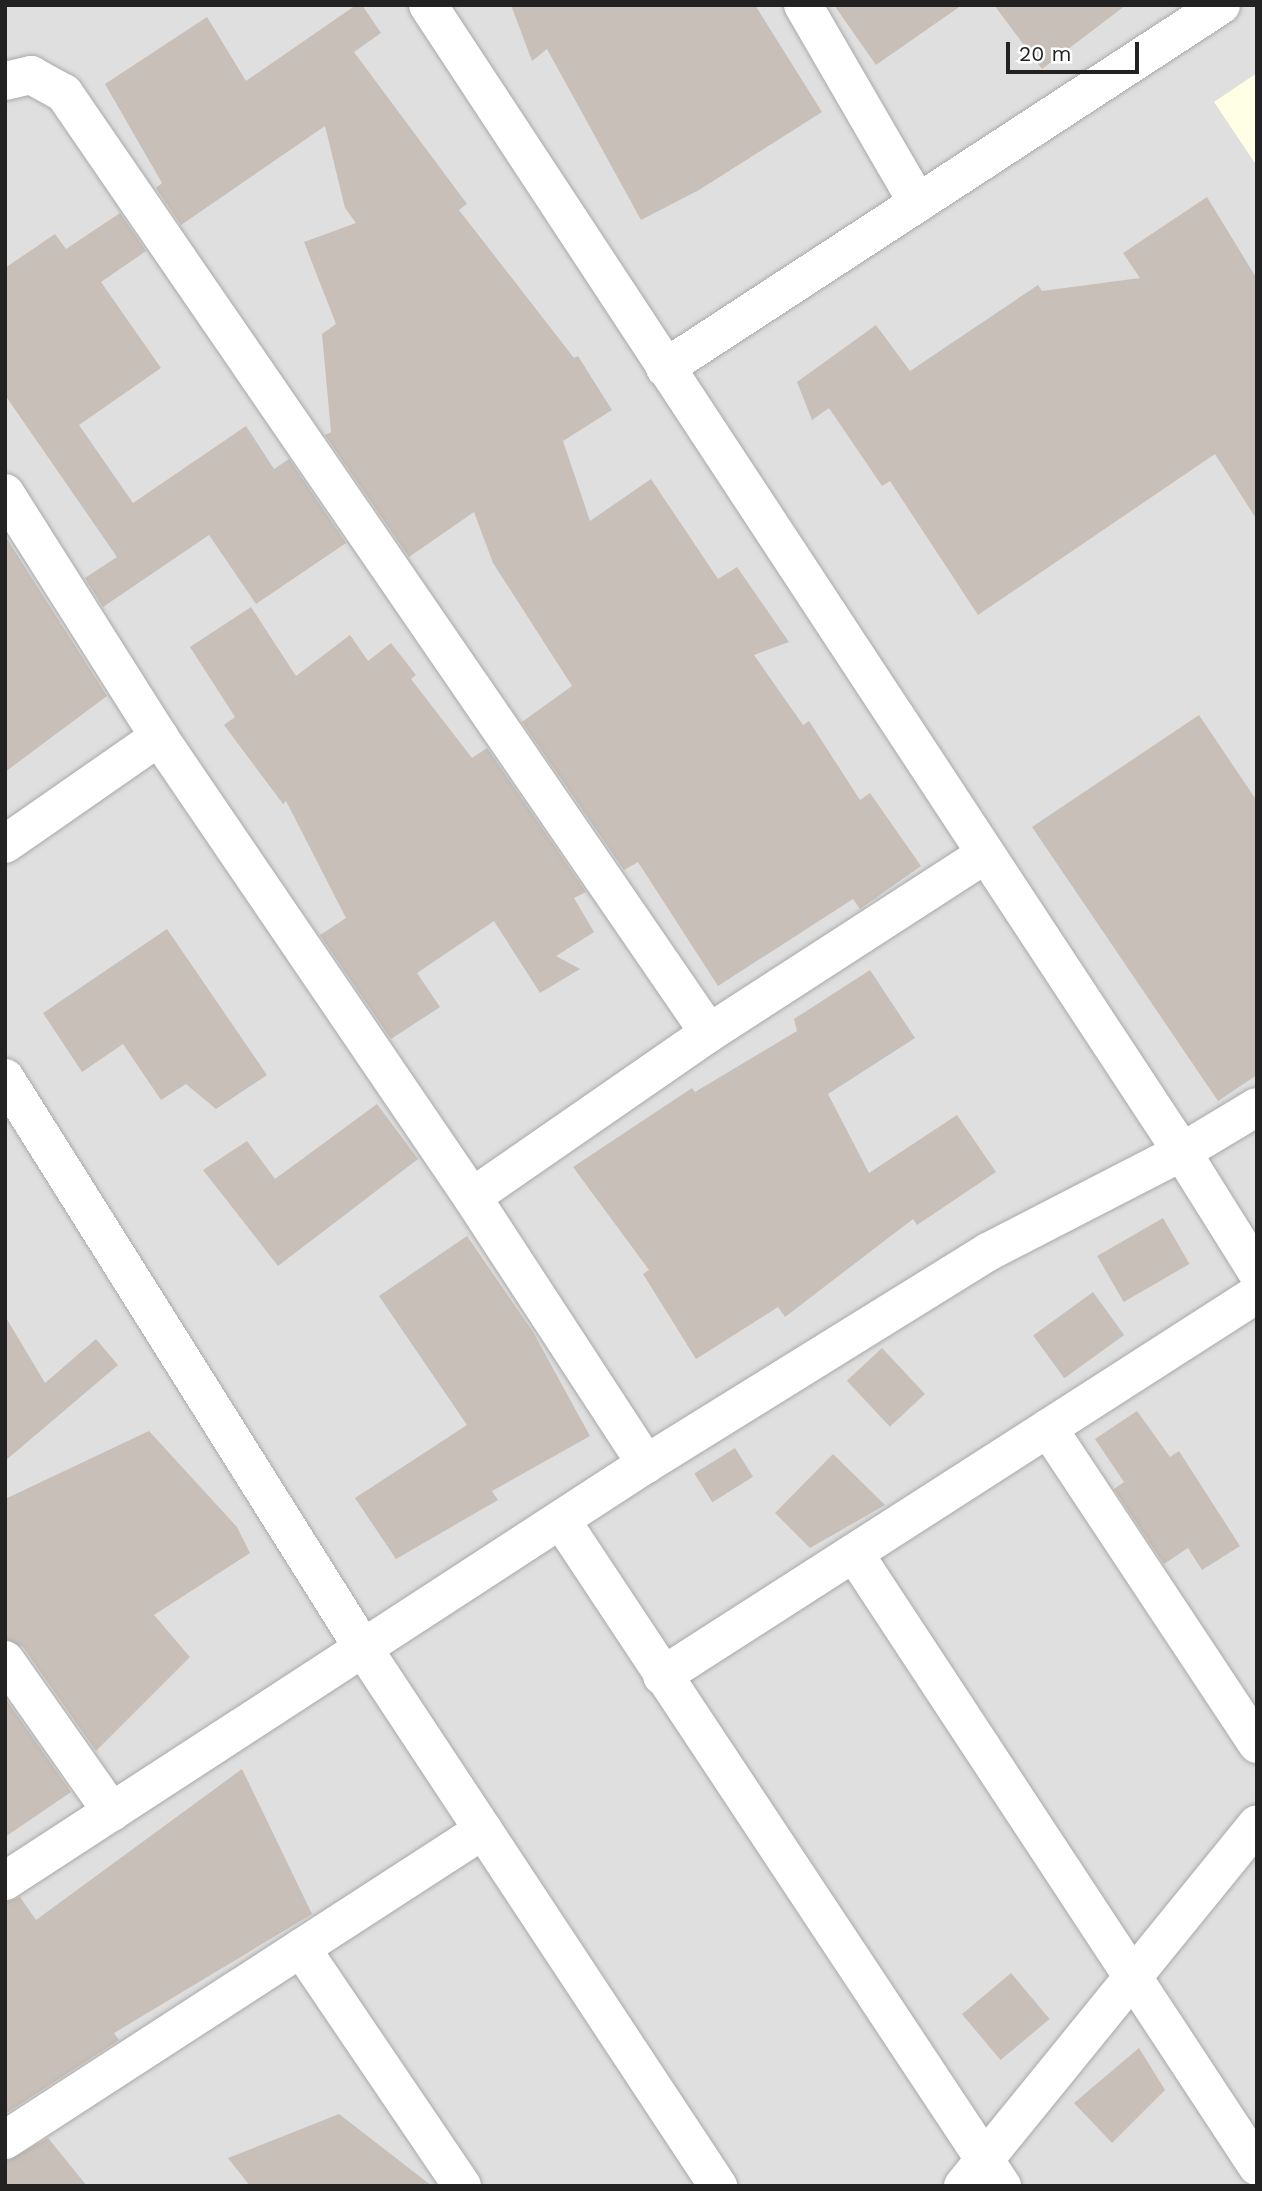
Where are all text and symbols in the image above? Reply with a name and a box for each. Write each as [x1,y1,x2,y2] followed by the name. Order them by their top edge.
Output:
[1010,28,1143,72] scale bar
[1019,41,1071,66] text: 20 m

